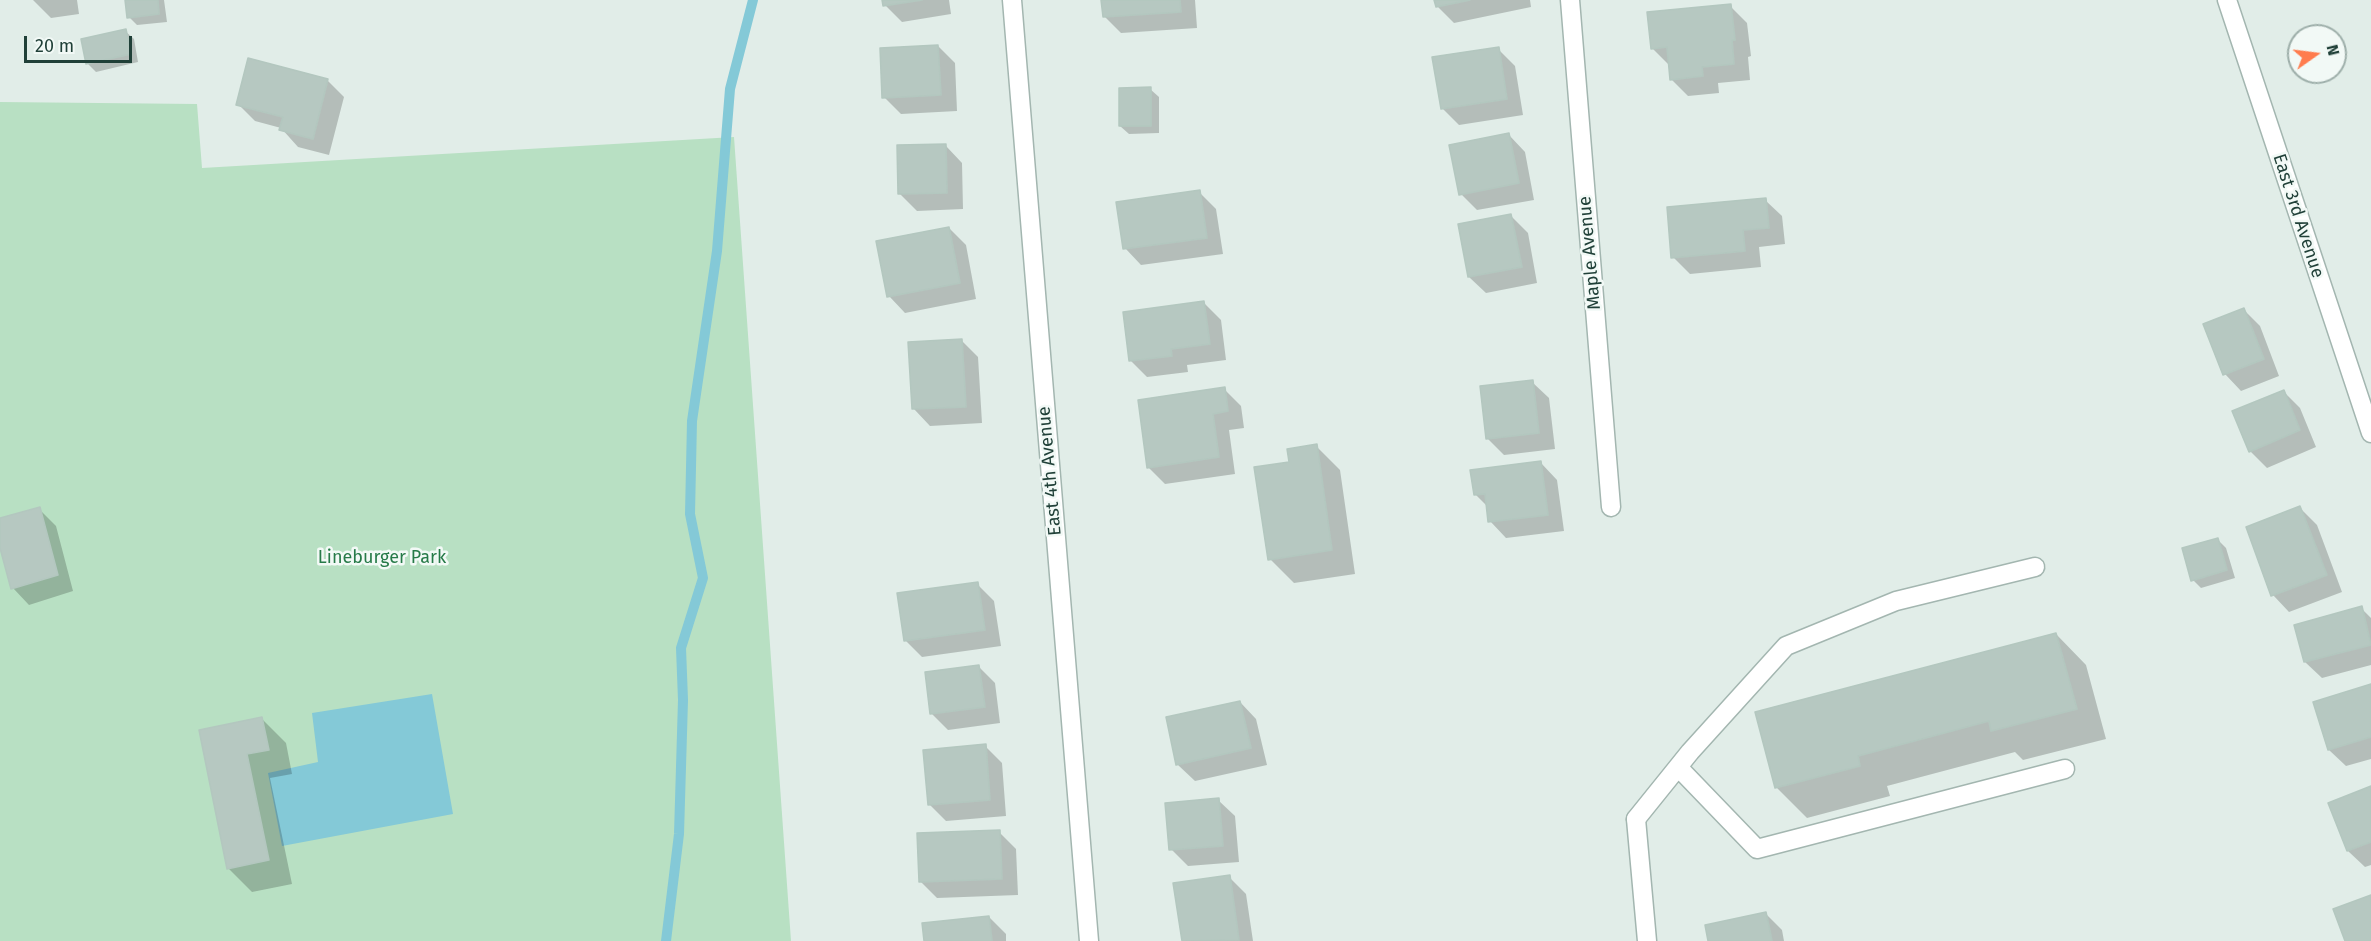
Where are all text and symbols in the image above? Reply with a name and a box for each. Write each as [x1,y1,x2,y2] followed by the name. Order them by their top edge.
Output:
[27,24,135,62] scale bar
[2287,24,2347,84] north arrow
[35,35,74,57] text: 20 m
[2323,43,2344,57] text: N
[2268,151,2328,281] street label: East 3rd Avenue
[1574,195,1606,311] street label: Maple Avenue
[1034,405,1066,537] street label: East 4th Avenue
[318,547,446,569] park label: Lineburger Park

